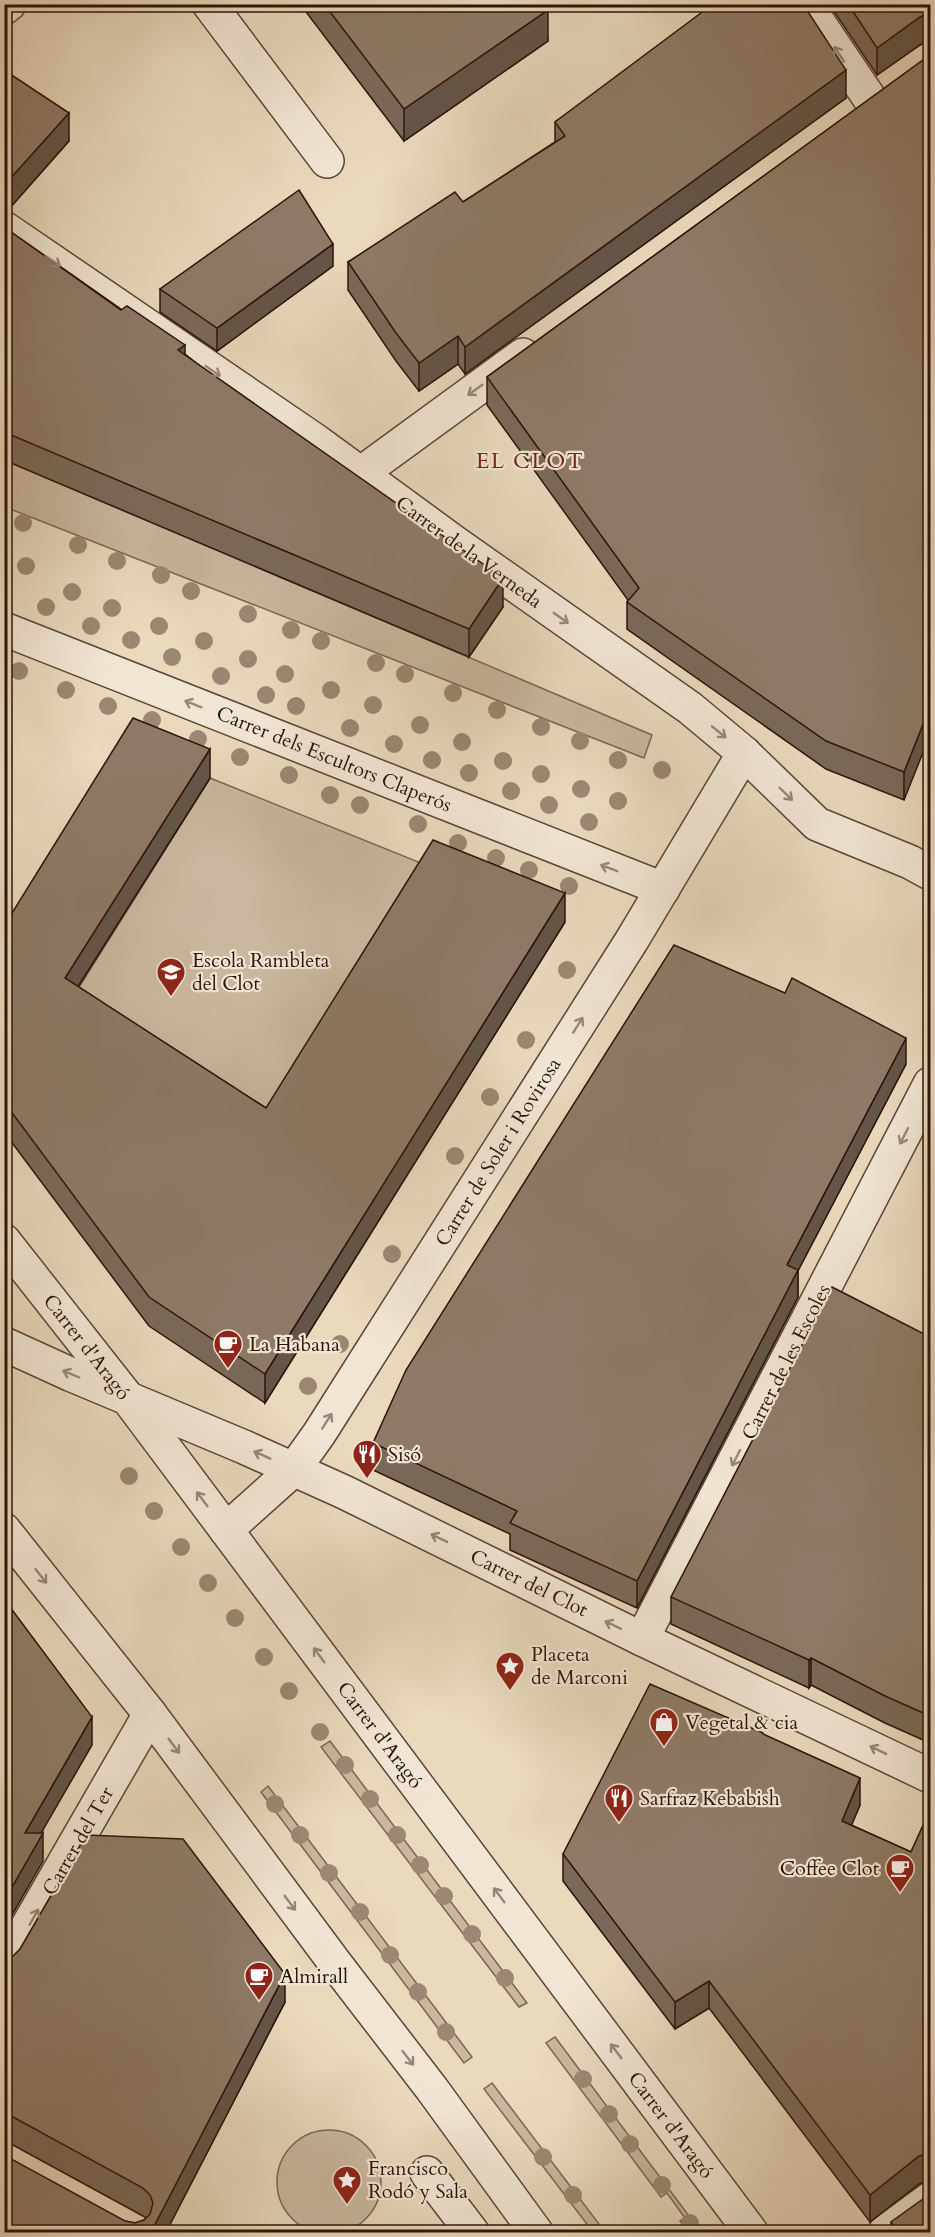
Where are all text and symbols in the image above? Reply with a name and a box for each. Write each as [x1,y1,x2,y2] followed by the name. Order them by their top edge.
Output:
[833,46,845,63] one-way arrow
[44,255,60,267] one-way arrow
[205,365,221,377] one-way arrow
[468,384,484,397] one-way arrow
[476,446,584,476] district label: EL CLOT
[390,490,548,615] street label: Carrer de la Verneda
[552,612,568,624] one-way arrow
[184,698,203,709] one-way arrow
[212,699,456,819] street label: Carrer dels Escultors Claperós
[711,726,727,739] one-way arrow
[779,787,794,801] one-way arrow
[600,862,619,873] one-way arrow
[192,947,330,997] place label: Escola Rambleta del Clot
[155,956,187,998] school or university icon: Escola Rambleta del Clot
[572,1018,584,1034] one-way arrow
[429,1052,567,1252] street label: Carrer de Soler i Rovirosa
[897,1127,909,1145] one-way arrow
[735,1279,837,1445] street label: Carrer de les Escoles
[37,1288,137,1406] street label: Carrer d'Aragó
[212,1328,244,1370] cafe icon: La Habana
[249,1331,340,1358] place label: La Habana
[63,1368,81,1380] one-way arrow
[322,1413,334,1430] one-way arrow
[351,1438,383,1480] restaurant icon: Sisó
[388,1441,421,1468] place label: Sisó
[254,1449,272,1460] one-way arrow
[730,1449,741,1467] one-way arrow
[196,1491,209,1507] one-way arrow
[430,1532,448,1543] one-way arrow
[466,1543,593,1623] street label: Carrer del Clot
[34,1568,47,1584] one-way arrow
[605,1618,623,1630] one-way arrow
[531,1641,628,1691] place label: Placeta de Marconi
[313,1647,326,1663] one-way arrow
[494,1650,526,1692] place icon: Placeta de Marconi
[331,1676,429,1794] street label: Carrer d'Aragó
[648,1706,680,1748] shop icon: Vegetal & cia
[685,1709,798,1736] place label: Vegetal & cia
[168,1738,180,1754] one-way arrow
[869,1744,887,1756] one-way arrow
[36,1781,120,1900] street label: Carrer del Ter
[603,1782,635,1824] restaurant icon: Sarfraz Kebabish
[640,1785,780,1812] place label: Sarfraz Kebabish
[884,1852,916,1894] cafe icon: Coffee Clot
[780,1855,880,1882] place label: Coffee Clot
[493,1887,506,1903] one-way arrow
[284,1894,296,1910] one-way arrow
[28,1909,40,1926] one-way arrow
[243,1960,275,2002] cafe icon: Almirall
[280,1963,348,1990] place label: Almirall
[609,2043,622,2059] one-way arrow
[401,2050,414,2066] one-way arrow
[622,2066,720,2184] street label: Carrer d'Aragó
[368,2155,468,2205] place label: Francisco Rodó y Sala
[331,2164,363,2206] place icon: Francisco Rodó y Sala

